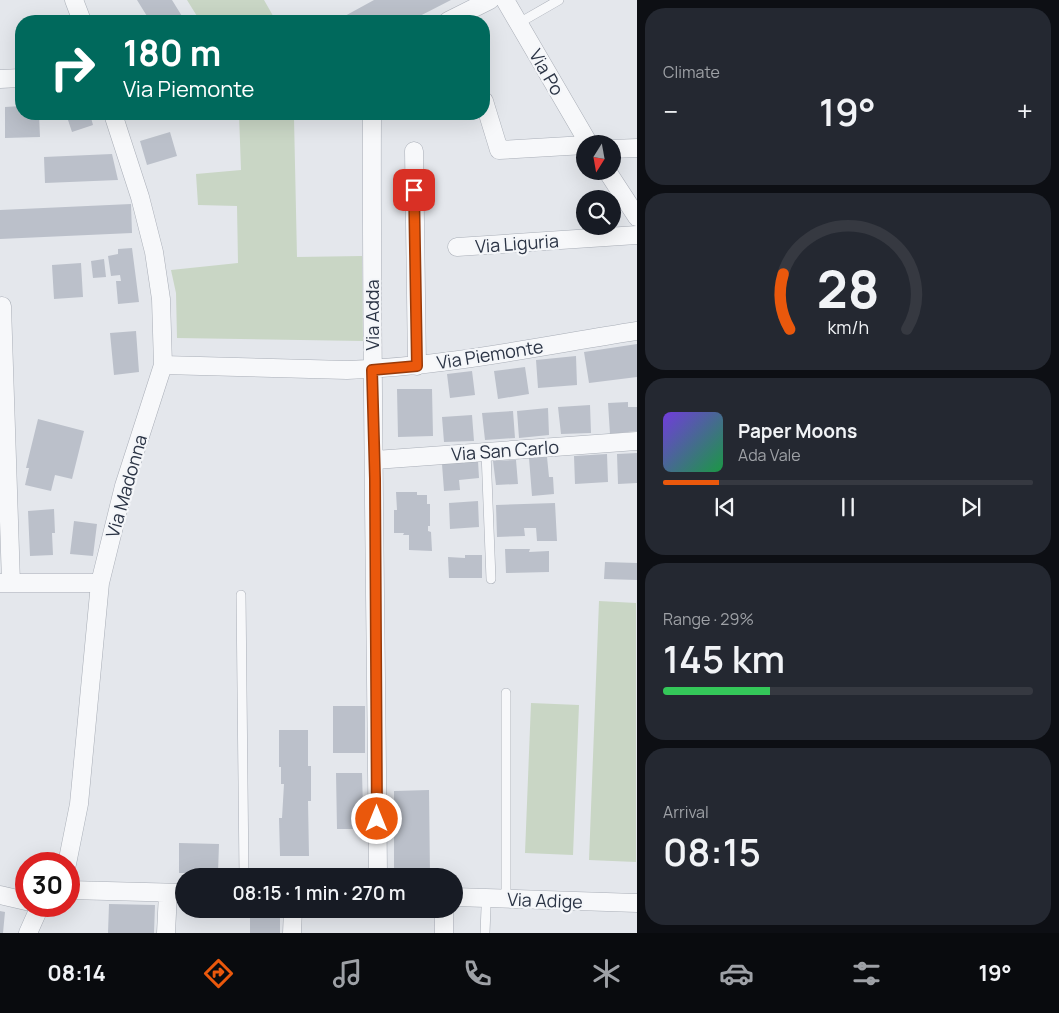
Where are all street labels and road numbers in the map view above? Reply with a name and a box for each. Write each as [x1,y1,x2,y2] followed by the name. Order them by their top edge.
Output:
[524,44,570,100] street label: Via Po
[474,228,560,258] street label: Via Liguria
[360,279,384,351] street label: Via Adda
[435,334,545,374] street label: Via Piemonte
[100,432,152,540] street label: Via Madonna
[450,434,560,466] street label: Via San Carlo
[507,887,583,913] street label: Via Adige

